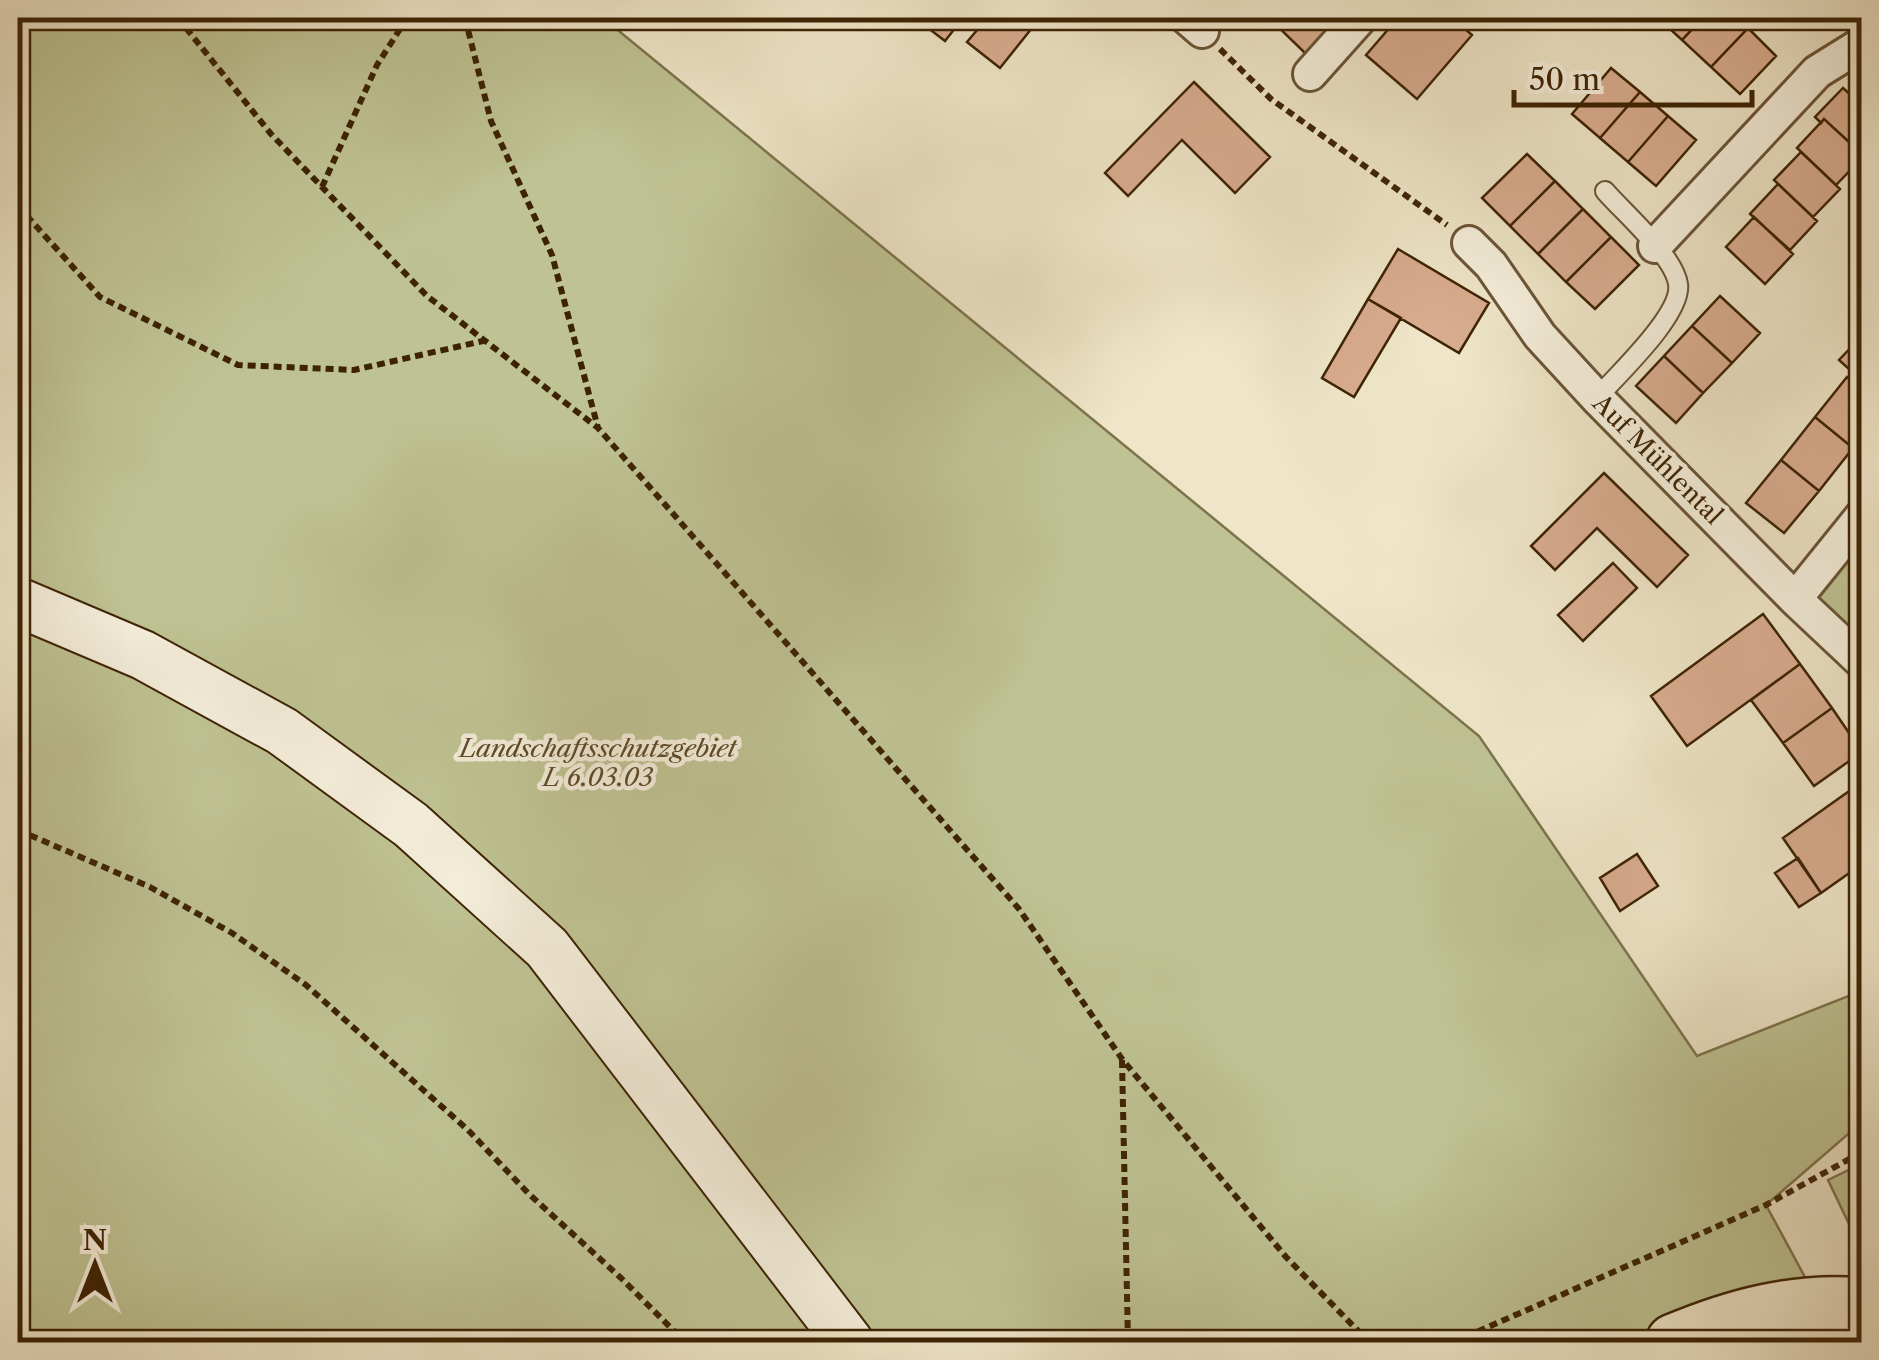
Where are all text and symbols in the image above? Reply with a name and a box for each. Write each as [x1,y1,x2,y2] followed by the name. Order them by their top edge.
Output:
[1514,45,1752,107] scale bar
[1529,61,1600,98] text: 50 m
[1585,387,1729,531] street label: Auf Mühlental
[458,733,737,793] park label: Landschaftsschutzgebiet L 6.03.03
[45,1215,145,1315] north arrow
[83,1223,107,1257] text: N

